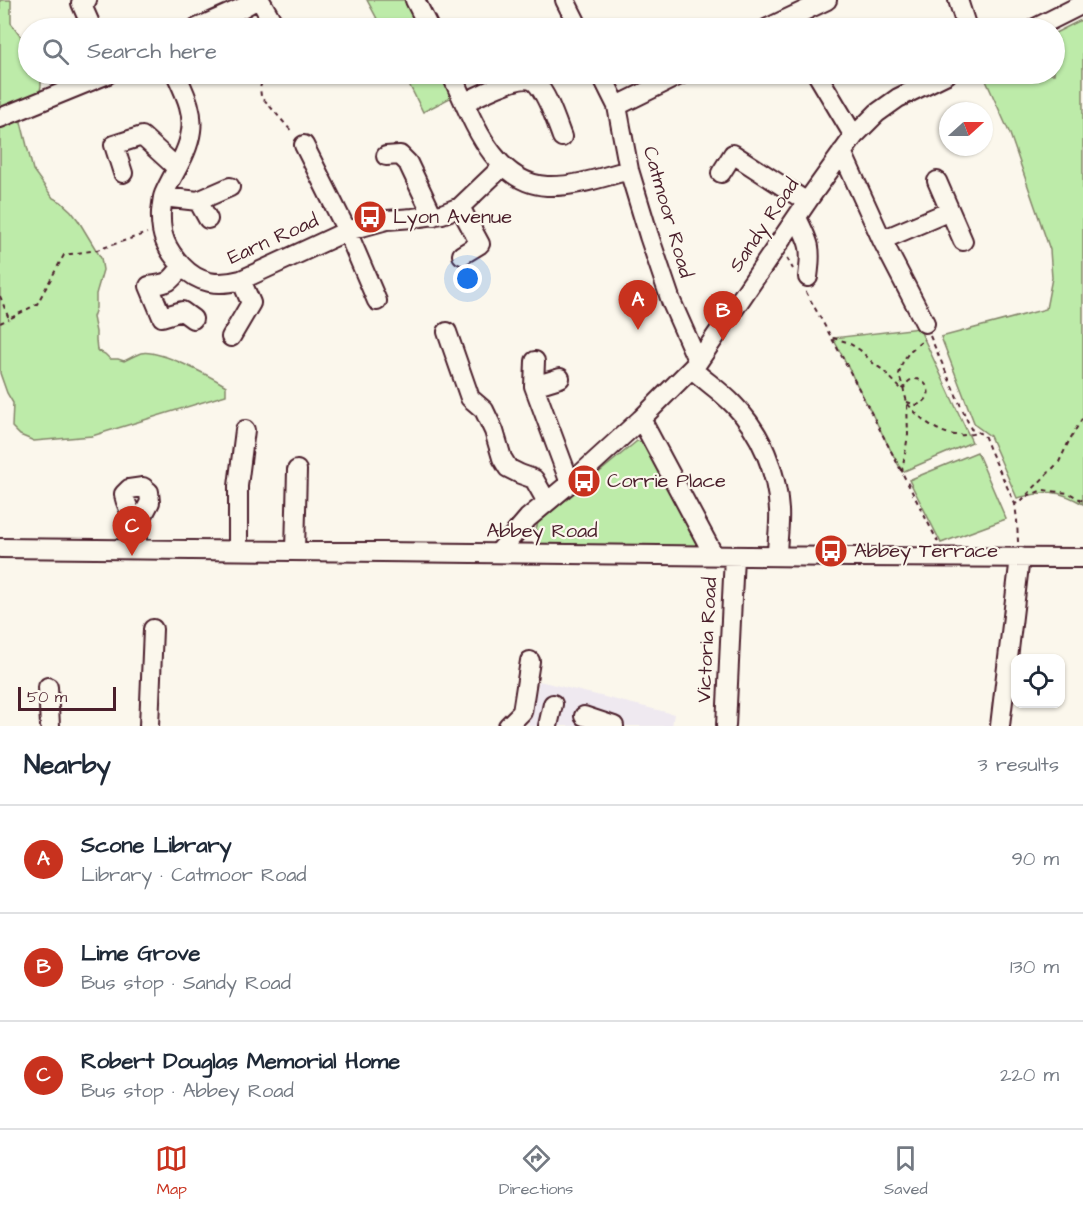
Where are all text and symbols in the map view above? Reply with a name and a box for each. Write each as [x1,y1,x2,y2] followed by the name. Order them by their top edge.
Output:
[18,18,1065,84] search box
[39,35,72,68] icon: search
[87,36,217,67] text: Search here
[939,102,993,156] north arrow
[636,143,700,281] street label: Catmoor Road
[722,172,807,278] street label: Sandy Road
[352,199,388,235] bus stop icon: Lyon Avenue
[393,203,512,232] place label: Lyon Avenue
[223,206,323,272] street label: Earn Road
[453,264,482,293] your location
[618,280,658,330] pin: A
[704,292,742,341] pin: B
[566,463,602,499] bus stop icon: Corrie Place
[607,467,726,495] place label: Corrie Place
[112,506,152,556] pin: C
[486,517,598,546] street label: Abbey Road
[813,533,849,569] bus stop icon: Abbey Terrace
[854,537,998,566] place label: Abbey Terrace
[690,576,724,704] street label: Victoria Road
[1011,654,1065,708] map controls
[1011,654,1065,708] button: locate
[18,684,116,712] scale bar
[27,686,67,708] text: 50 m
[24,747,111,783] text: Nearby
[977,751,1059,779] text: 3 results
[81,830,232,861] text: Scone Library
[37,845,50,873] text: A
[1011,845,1059,873] text: 90 m
[81,861,307,889] text: Library · Catmoor Road
[81,938,200,969] text: Lime Grove
[36,953,51,981] text: B
[1010,953,1059,981] text: 130 m
[81,969,291,997] text: Bus stop · Sandy Road
[81,1046,400,1077] text: Robert Douglas Memorial Home
[36,1061,51,1089] text: C
[1000,1061,1059,1089] text: 220 m
[81,1077,294,1105] text: Bus stop · Abbey Road
[155,1142,188,1200] tab: Map
[499,1142,573,1200] tab: Directions
[884,1142,928,1200] tab: Saved

